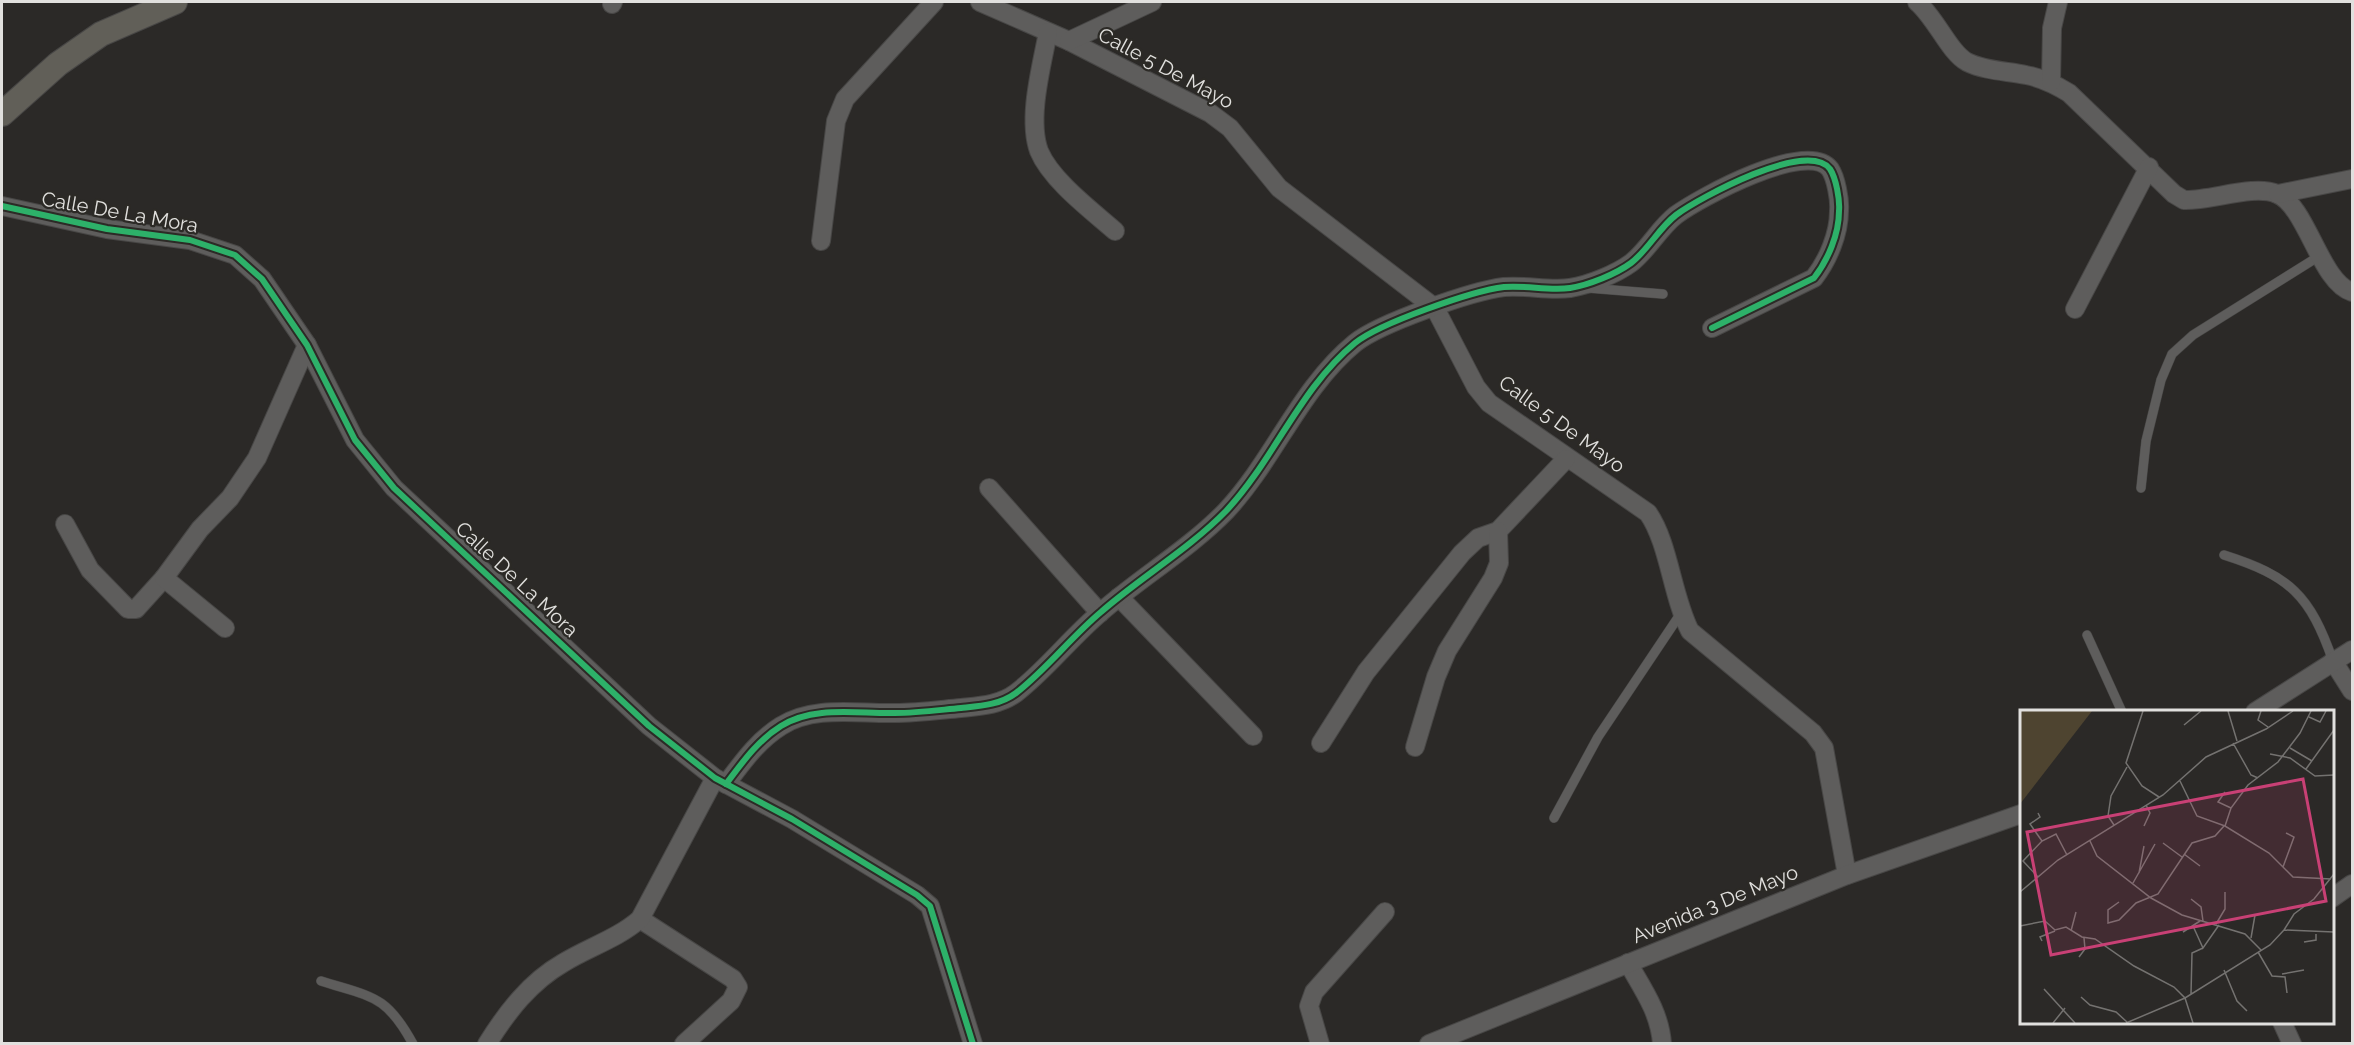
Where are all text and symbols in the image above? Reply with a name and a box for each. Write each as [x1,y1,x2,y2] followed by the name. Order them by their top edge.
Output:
[1094,22,1238,114] street label: Calle 5 De Mayo
[40,186,200,238] street label: Calle De La Mora
[1494,370,1630,478] street label: Calle 5 De Mayo
[451,516,583,642] street label: Calle De La Mora
[2020,710,2333,1024] inset map
[1629,860,1801,948] street label: Avenida 3 De Mayo

